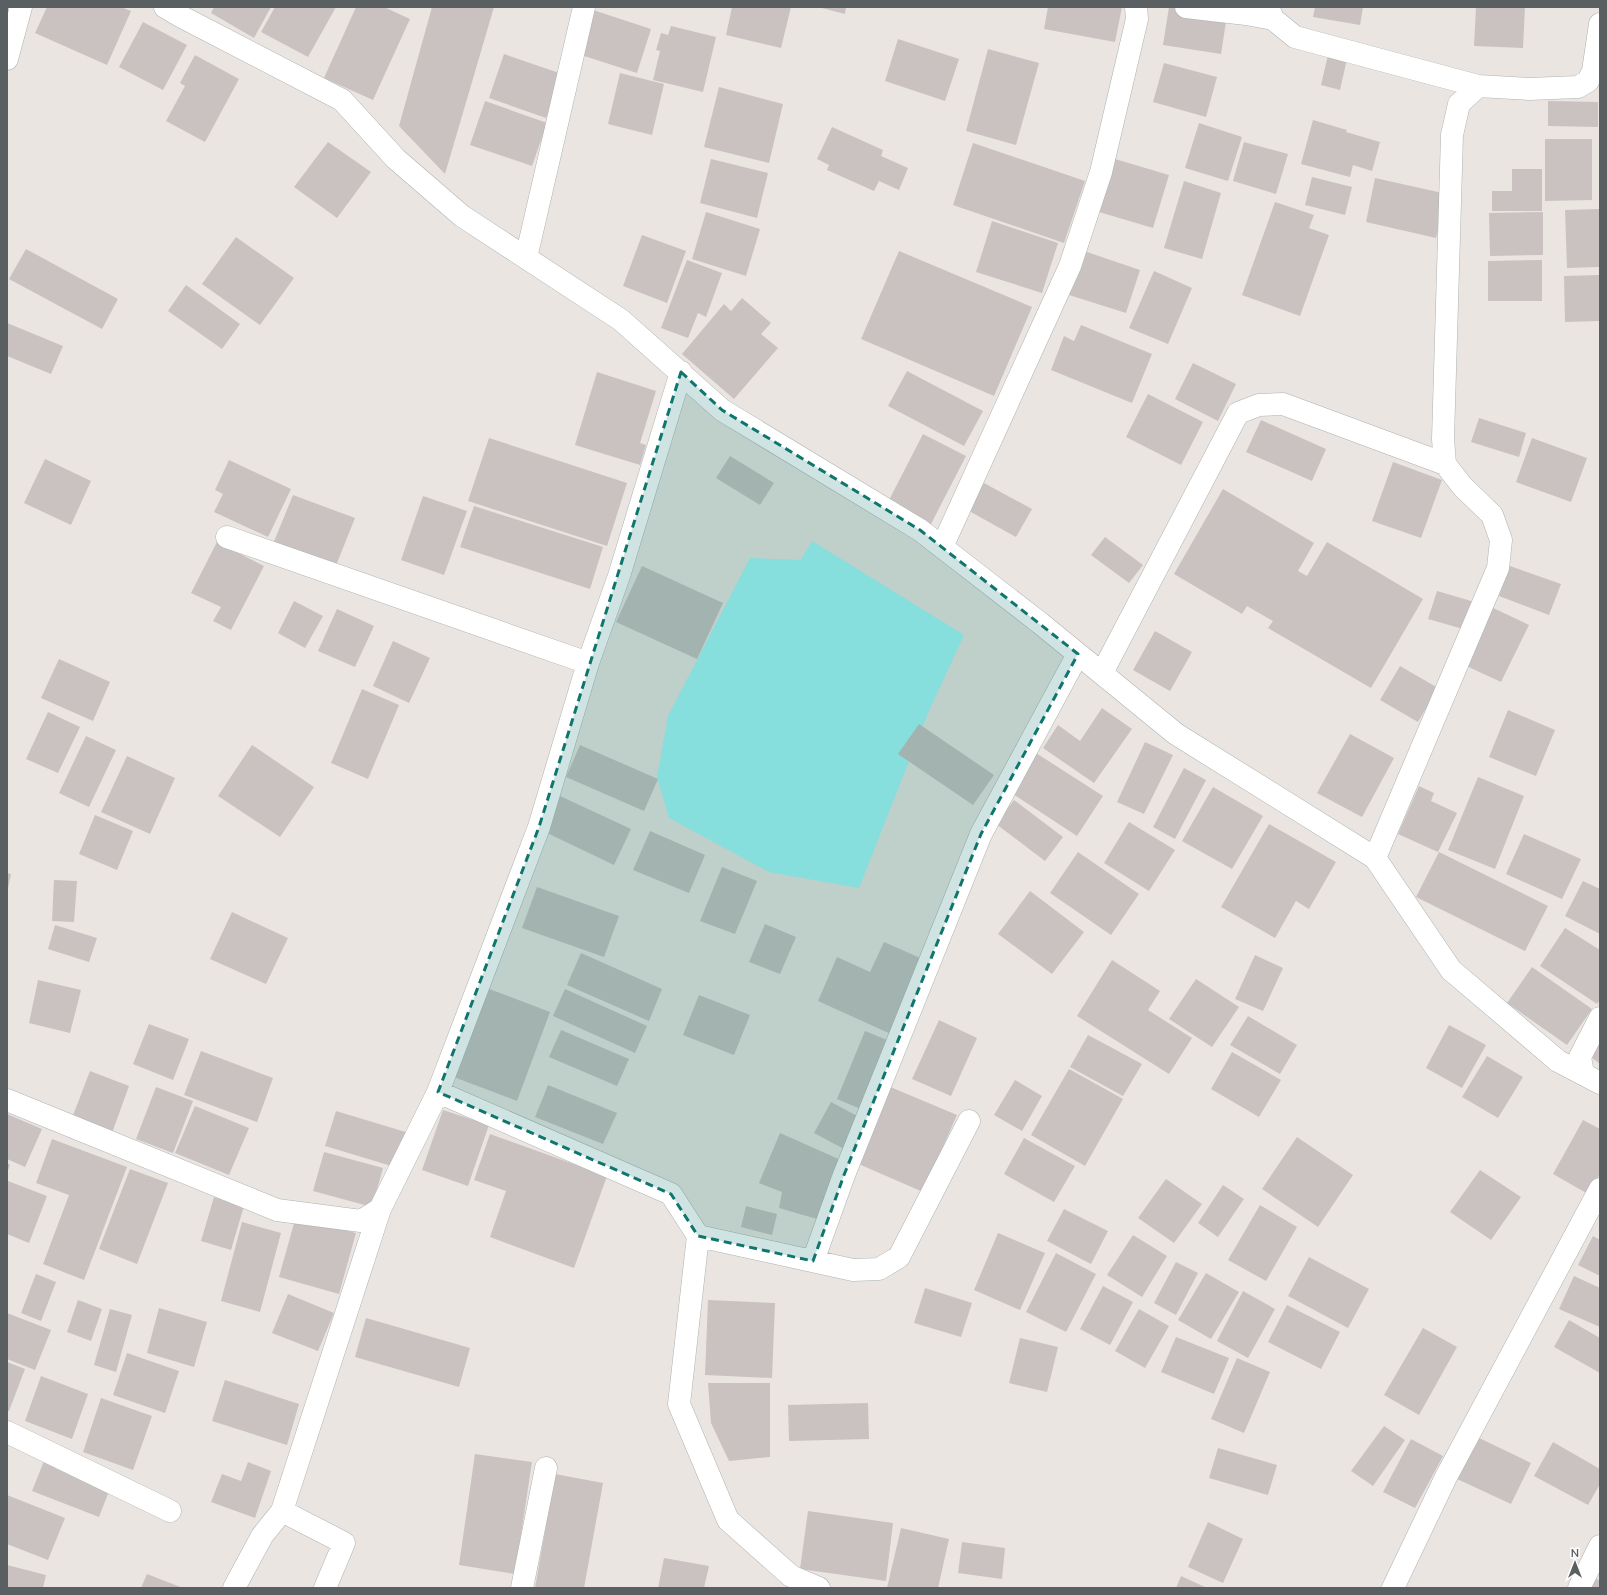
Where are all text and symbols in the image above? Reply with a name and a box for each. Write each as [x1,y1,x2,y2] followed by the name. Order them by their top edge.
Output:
[1555,1543,1595,1583] north arrow
[1571,1546,1579,1560] text: N

